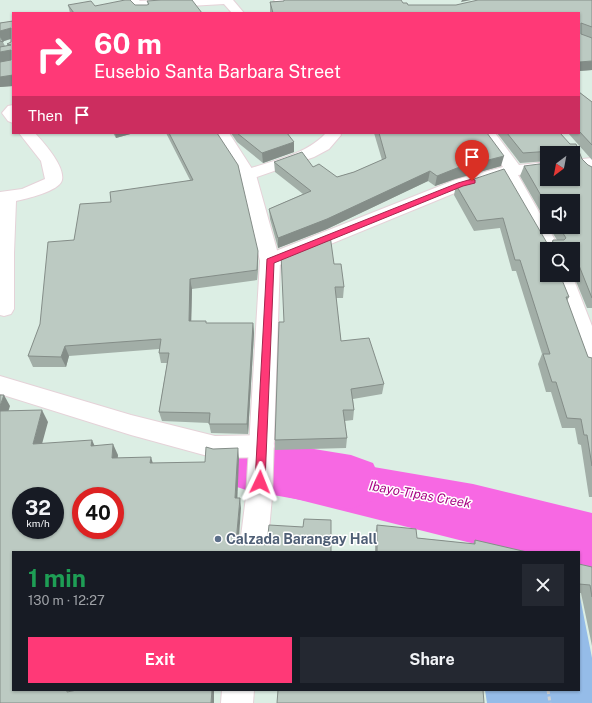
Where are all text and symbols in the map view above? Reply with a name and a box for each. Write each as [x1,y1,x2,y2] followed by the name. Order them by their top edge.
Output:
[94,27,162,60] text: 60 m
[28,28,80,80] icon: right
[94,61,341,82] text: Eusebio Santa Barbara Street
[71,104,93,126] icon: arrive
[28,107,63,124] text: Then
[455,140,489,181] pin
[461,146,483,168] icon: arrive
[540,146,580,186] north arrow
[540,146,580,282] map controls
[540,194,580,234] button: sound
[540,242,580,282] button: search
[239,461,281,503] position arrow
[368,478,472,511] water label: Ibayo-Tipas Creek
[72,487,124,539] speed limit sign: 40
[25,496,51,520] text: 32
[26,517,50,529] text: km/h
[226,531,378,547] place label: Calzada Barangay Hall
[213,534,223,544] marker: Calzada Barangay Hall
[28,564,86,592] text: 1 min
[522,564,564,606] button: close
[28,593,105,608] text: 130 m · 12:27
[28,637,292,683] button: Exit
[300,637,564,683] button: Share

